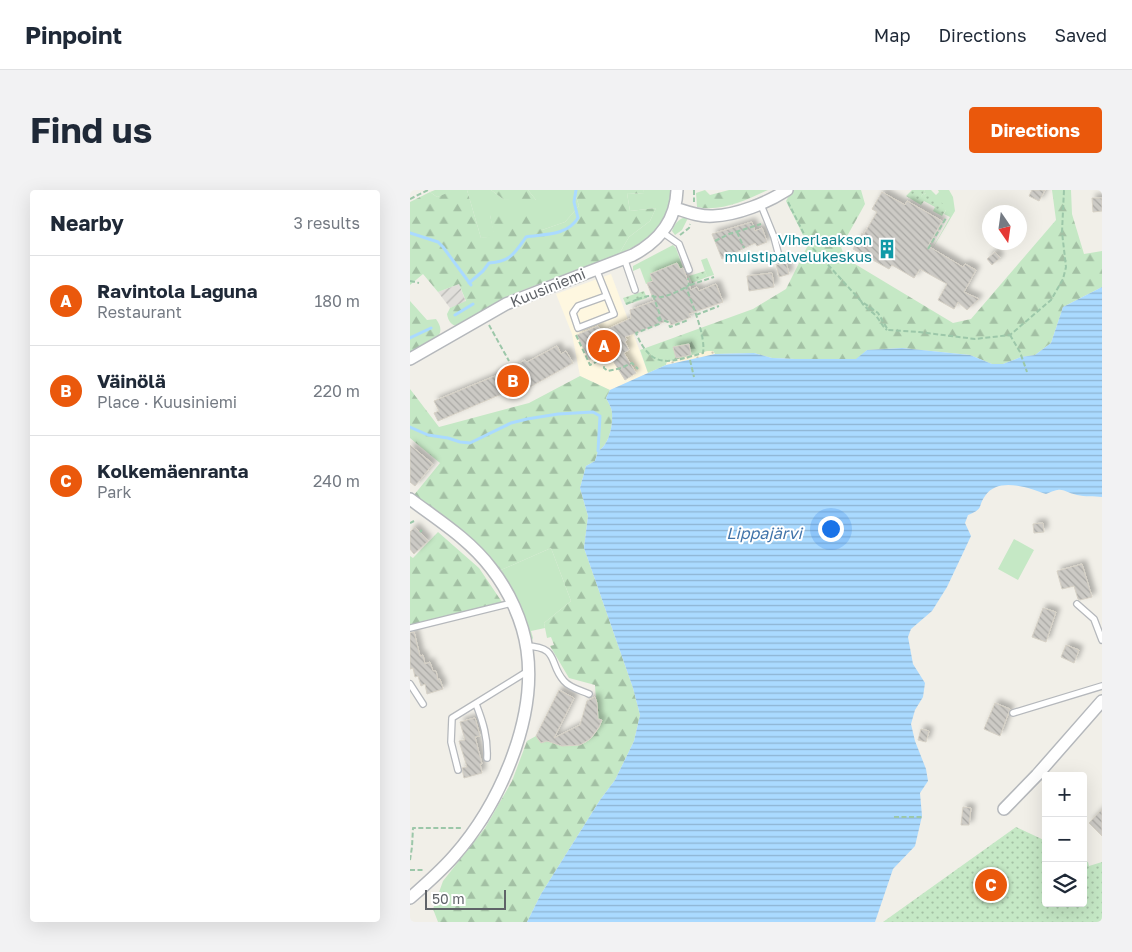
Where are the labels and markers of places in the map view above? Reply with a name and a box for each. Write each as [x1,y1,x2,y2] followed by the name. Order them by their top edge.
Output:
[724,230,872,265] place label: Viherlaakson muistipalvelukeskus
[876,238,898,260] building icon: Viherlaakson muistipalvelukeskus
[588,327,620,365] pin: A
[497,362,529,400] pin: B
[975,866,1007,904] pin: C

